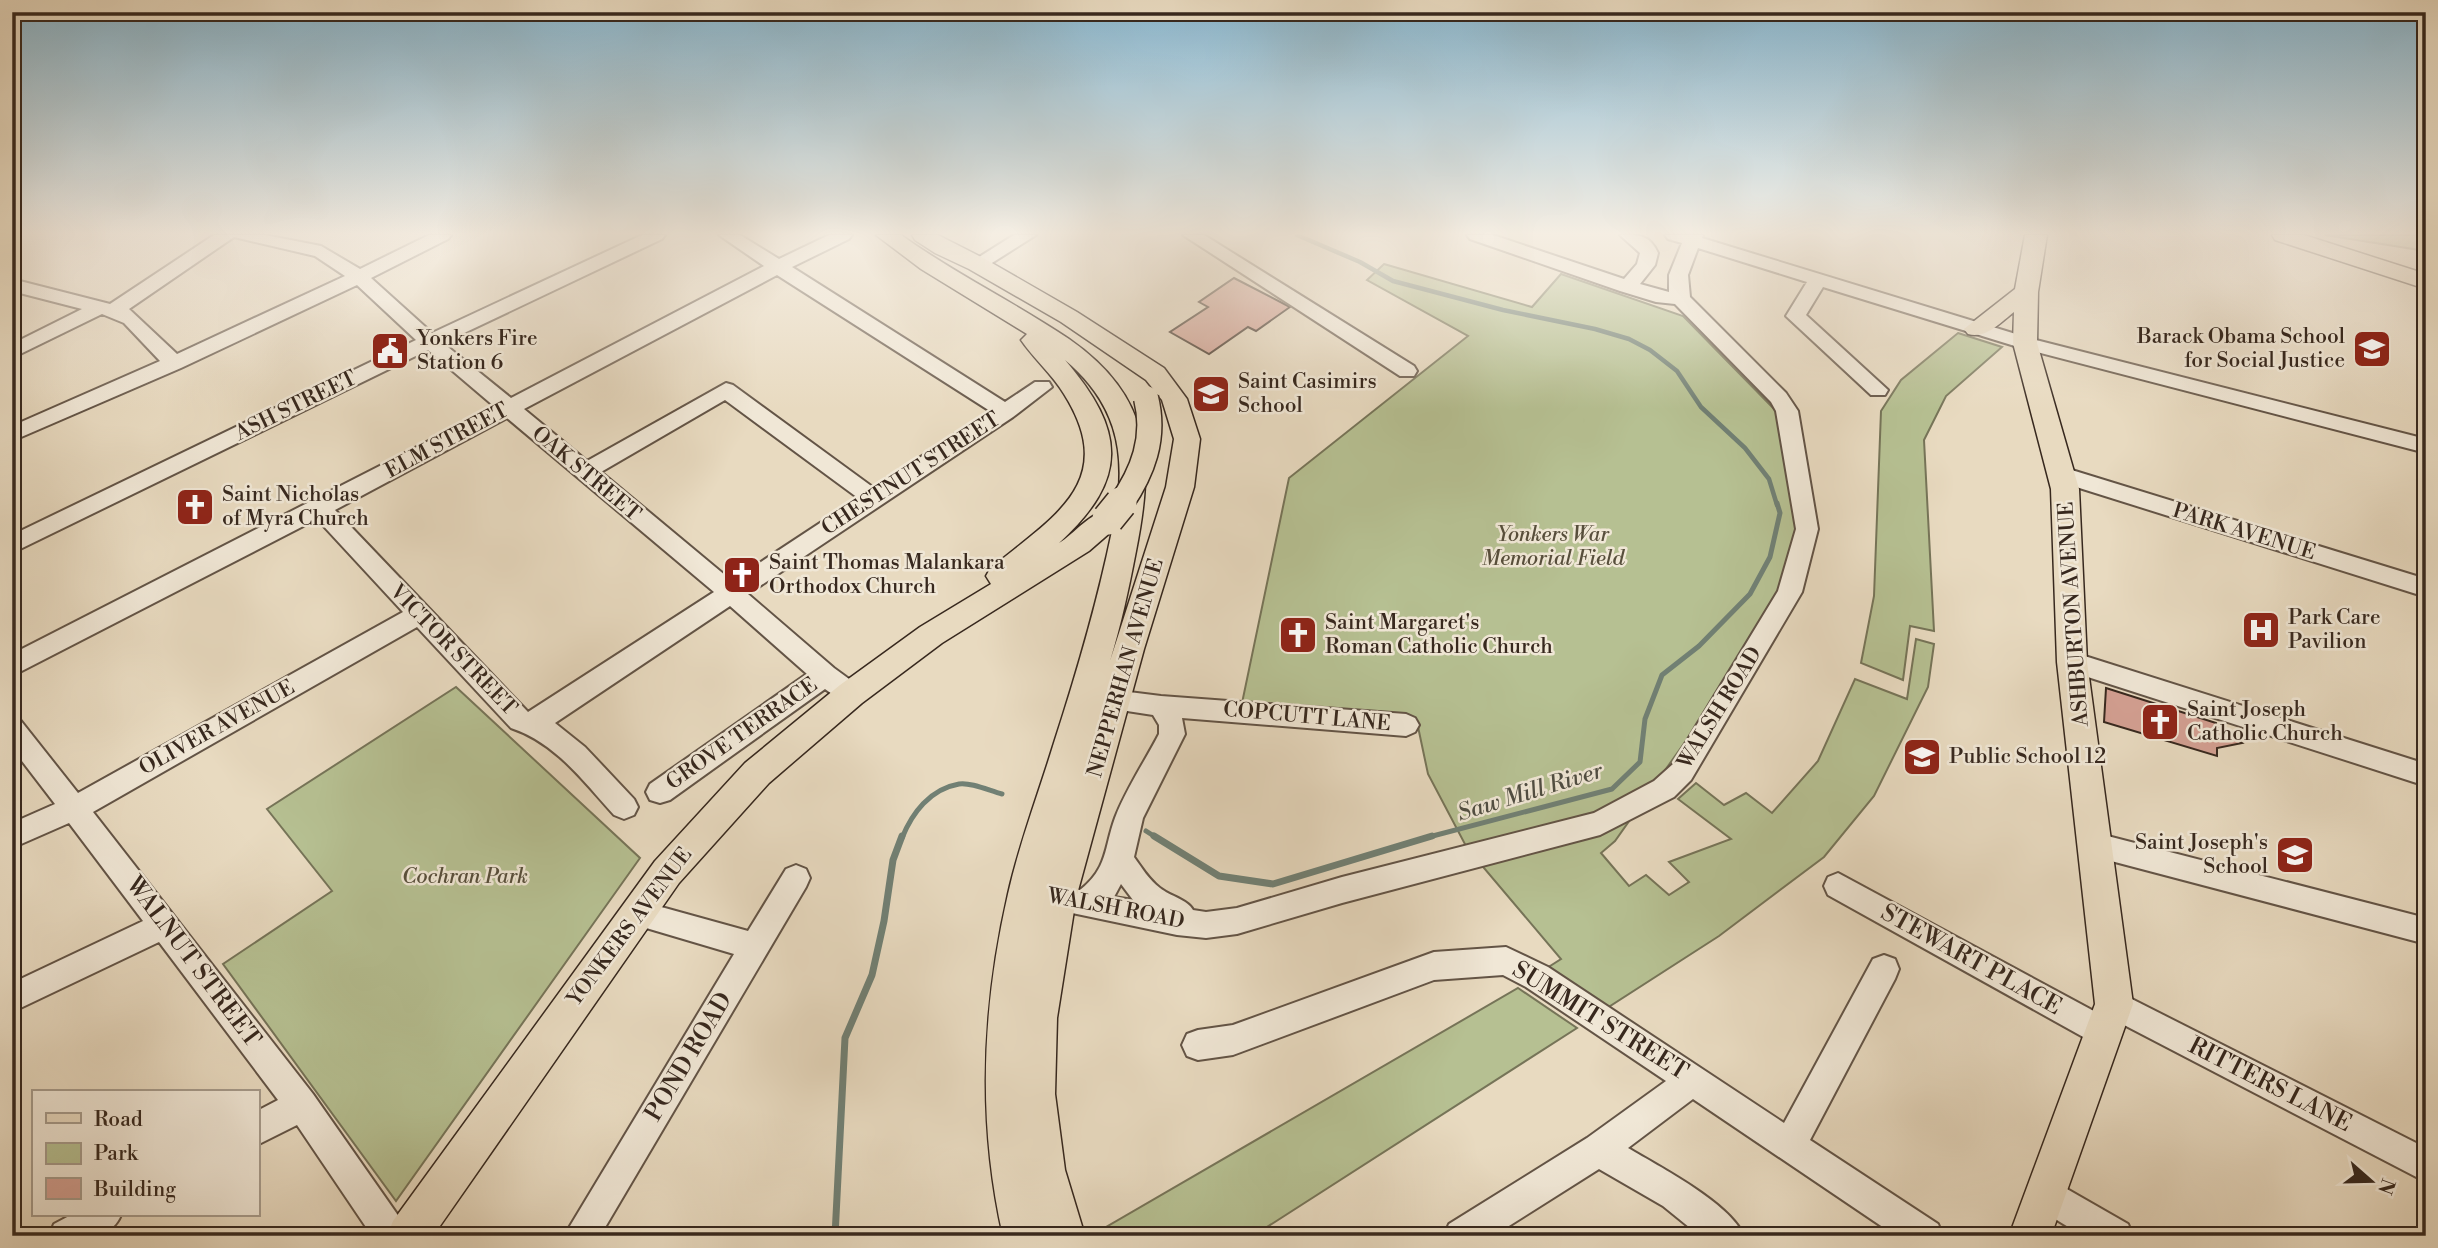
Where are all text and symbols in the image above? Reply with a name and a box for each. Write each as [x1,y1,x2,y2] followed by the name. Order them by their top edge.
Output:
[2136,324,2345,374] place label: Barack Obama School for Social Justice
[416,326,538,376] place label: Yonkers Fire Station 6
[2351,328,2393,370] school or university icon: Barack Obama School for Social Justice
[369,330,411,372] public building icon: Yonkers Fire Station 6
[230,365,361,447] street label: ASH STREET
[1238,369,1377,419] place label: Saint Casimirs School
[1190,373,1232,415] school or university icon: Saint Casimirs School
[381,398,513,484] street label: ELM STREET
[817,406,1005,541] street label: CHESTNUT STREET
[526,421,646,527] street label: OAK STREET
[222,482,369,532] place label: Saint Nicholas of Myra Church
[174,486,216,528] church icon: Saint Nicholas of Myra Church
[2169,498,2319,566] street label: PARK AVENUE
[2053,501,2095,728] street label: ASHBURTON AVENUE
[1482,522,1626,572] park label: Yonkers War Memorial Field
[769,550,1005,600] place label: Saint Thomas Malankara Orthodox Church
[721,554,763,596] church icon: Saint Thomas Malankara Orthodox Church
[1082,556,1170,780] street label: NEPPERHAN AVENUE
[383,578,522,721] street label: VICTOR STREET
[2288,605,2381,655] place label: Park Care Pavilion
[2240,609,2282,651] hospital icon: Park Care Pavilion
[1325,610,1553,660] place label: Saint Margaret's Roman Catholic Church
[1277,614,1319,656] church icon: Saint Margaret's Roman Catholic Church
[1672,642,1768,775] street label: WALSH ROAD
[661,672,823,796] street label: GROVE TERRACE
[135,675,299,781] street label: OLIVER AVENUE
[1222,697,1392,737] street label: COPCUTT LANE
[2187,697,2343,747] place label: Saint Joseph Catholic Church
[2139,701,2181,743] church icon: Saint Joseph Catholic Church
[1901,736,1943,778] school or university icon: Public School 12
[1949,744,2106,770] place label: Public School 12
[1454,756,1607,827] water label: Saw Mill River
[2135,830,2268,880] place label: Saint Joseph's School
[2274,834,2316,876] school or university icon: Saint Joseph's School
[561,842,698,1012] street label: YONKERS AVENUE
[402,864,528,890] park label: Cochran Park
[118,870,267,1053] street label: WALNUT STREET
[1044,883,1187,935] street label: WALSH ROAD
[1875,898,2067,1022] street label: STEWART PLACE
[1507,955,1694,1087] street label: SUMMIT STREET
[639,987,739,1127] street label: POND ROAD
[2183,1031,2357,1139] street label: RITTERS LANE
[32,1090,259,1216] legend
[94,1107,143,1133] text: Road
[94,1141,139,1167] text: Park
[2336,1146,2406,1216] north arrow
[2372,1175,2400,1198] text: N
[93,1177,176,1203] text: Building

